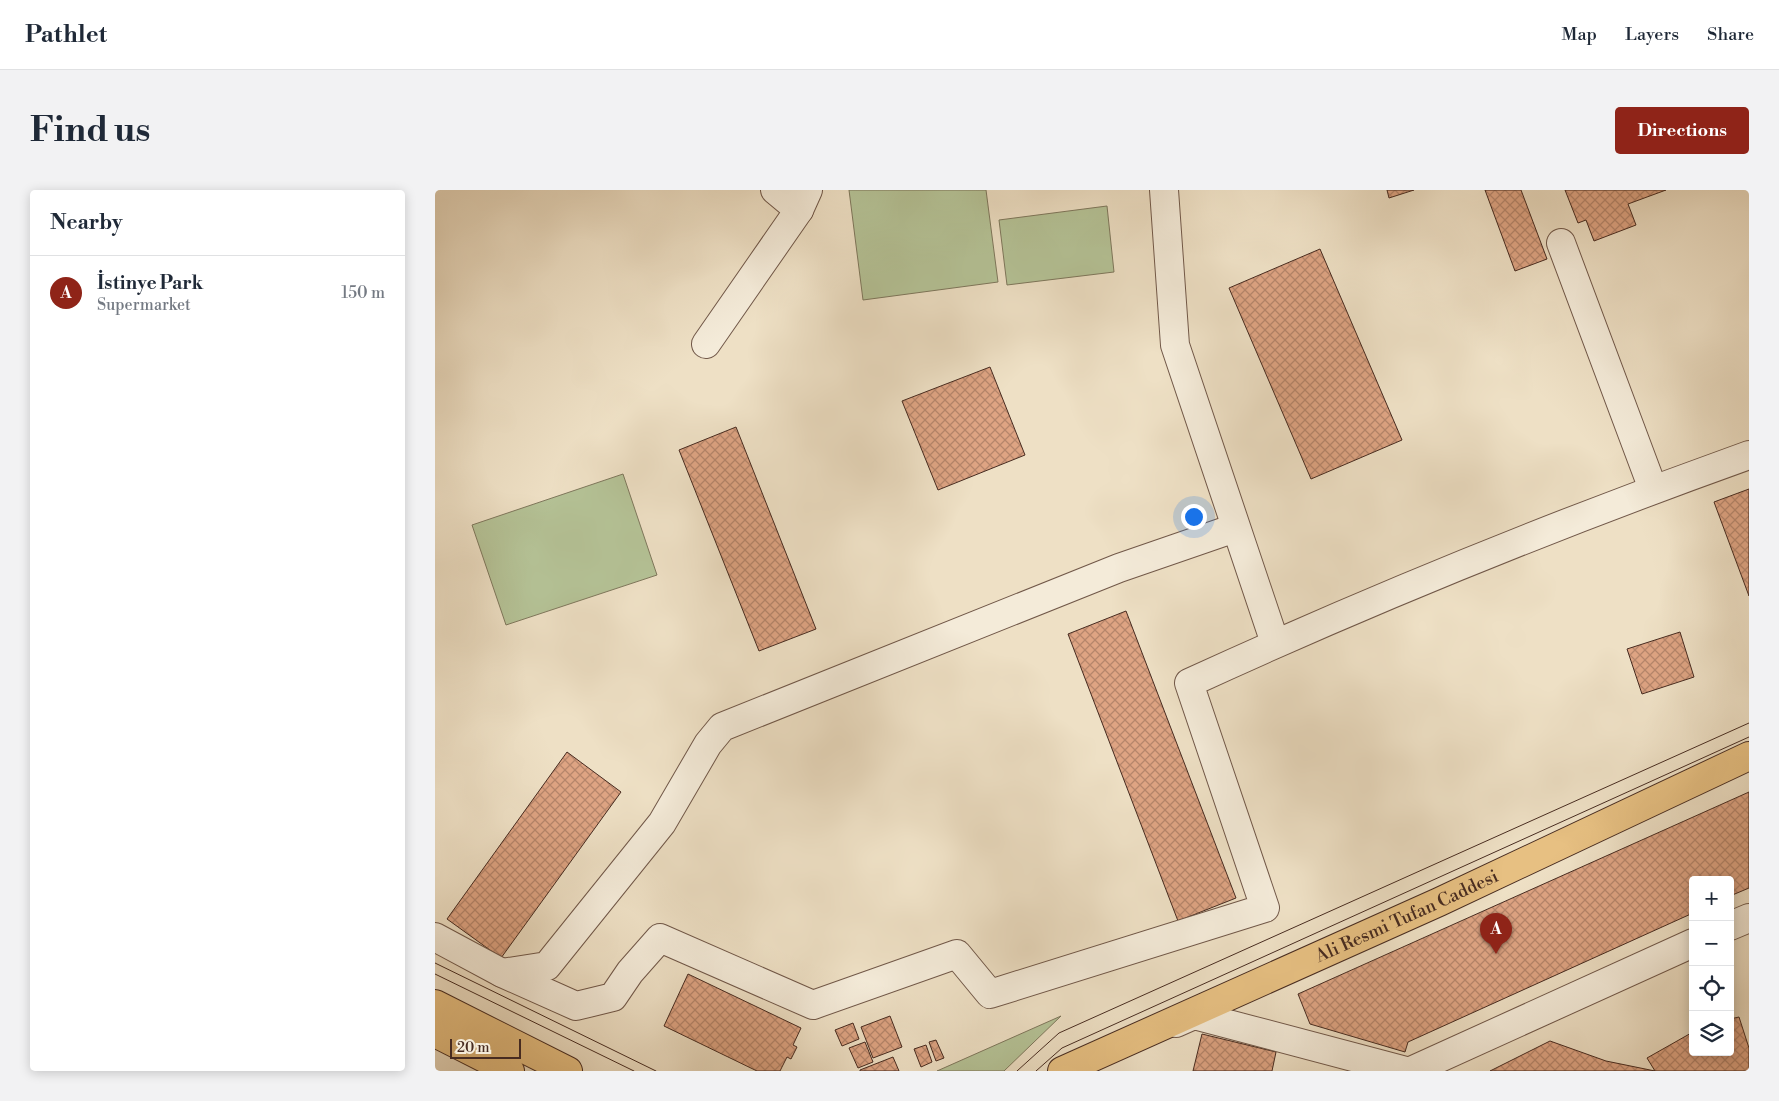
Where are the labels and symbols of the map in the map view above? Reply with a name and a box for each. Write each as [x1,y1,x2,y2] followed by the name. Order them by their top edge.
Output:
[1181,504,1207,530] your location
[1311,865,1501,965] street label: Ali Resmi Tufan Caddesi
[1480,913,1512,954] pin: A
[450,1036,521,1059] scale bar

